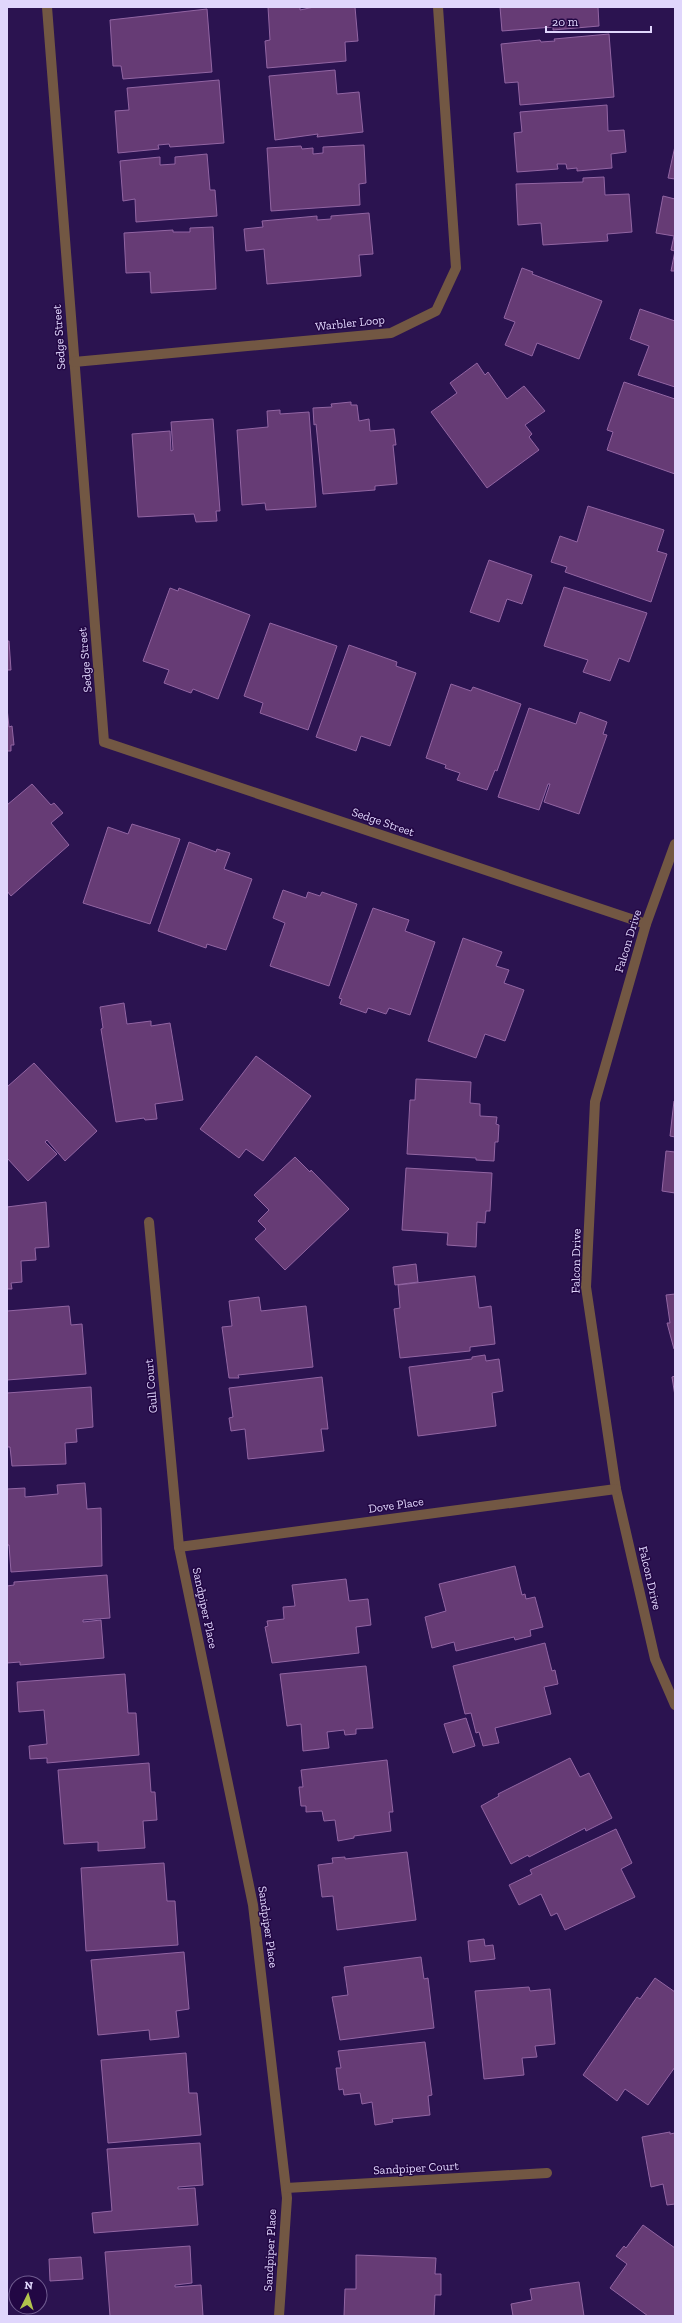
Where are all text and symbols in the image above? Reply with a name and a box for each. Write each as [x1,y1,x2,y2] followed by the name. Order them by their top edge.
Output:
[546,8,651,34] scale bar
[552,15,579,29] text: 20 m
[50,303,68,370] street label: Sedge Street
[315,312,386,334] street label: Warbler Loop
[75,626,95,693] street label: Sedge Street
[350,805,417,839] street label: Sedge Street
[612,907,644,974] street label: Falcon Drive
[568,1228,584,1294] street label: Falcon Drive
[142,1358,160,1414] street label: Gull Court
[367,1494,425,1516] street label: Dove Place
[636,1545,664,1612] street label: Falcon Drive
[190,1566,220,1650] street label: Sandpiper Place
[255,1885,281,1969] street label: Sandpiper Place
[373,2159,460,2177] street label: Sandpiper Court
[261,2208,279,2292] street label: Sandpiper Place
[8,2275,48,2315] north arrow
[24,2279,34,2292] text: N

